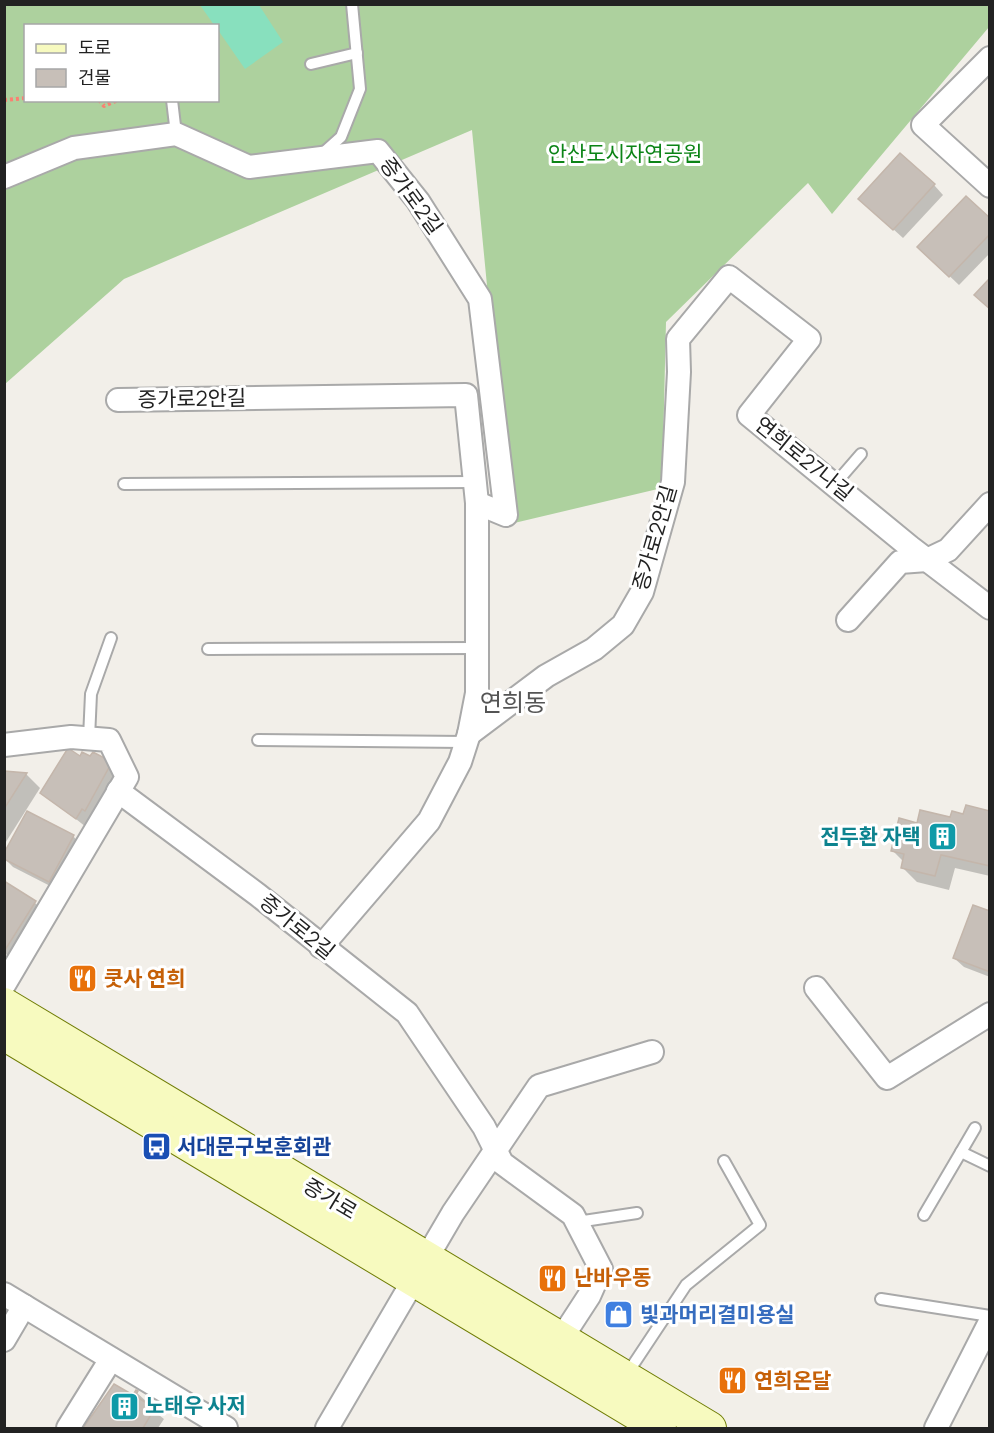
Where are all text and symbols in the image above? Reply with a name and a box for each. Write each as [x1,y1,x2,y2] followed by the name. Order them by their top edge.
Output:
[24,24,219,102] legend
[78,35,111,59] text: 도로
[78,65,111,89] text: 건물
[548,139,702,167] park label: 안산도시자연공원
[374,151,449,240] street label: 증가로2길
[137,383,247,413] street label: 증가로2안길
[750,410,860,507] street label: 연희로27나길
[626,482,682,594] street label: 증가로2안길
[480,685,546,718] district label: 연희동
[926,821,958,853] building icon: 전두환 자택
[820,822,921,850] place label: 전두환 자택
[254,887,341,965] street label: 증가로2길
[67,963,99,995] restaurant icon: 쿳사 연희
[104,964,185,992] place label: 쿳사 연희
[140,1131,172,1163] bus stop icon: 서대문구보훈회관
[177,1132,332,1160] place label: 서대문구보훈회관
[298,1171,363,1225] street label: 증가로
[537,1262,569,1294] restaurant icon: 난바우동
[574,1263,651,1291] place label: 난바우동
[603,1299,635,1331] shop icon: 빛과머리결미용실
[640,1300,795,1328] place label: 빛과머리결미용실
[717,1365,749,1397] restaurant icon: 연희온달
[754,1366,831,1394] place label: 연희온달
[108,1390,140,1422] building icon: 노태우 사저
[145,1391,246,1419] place label: 노태우 사저

